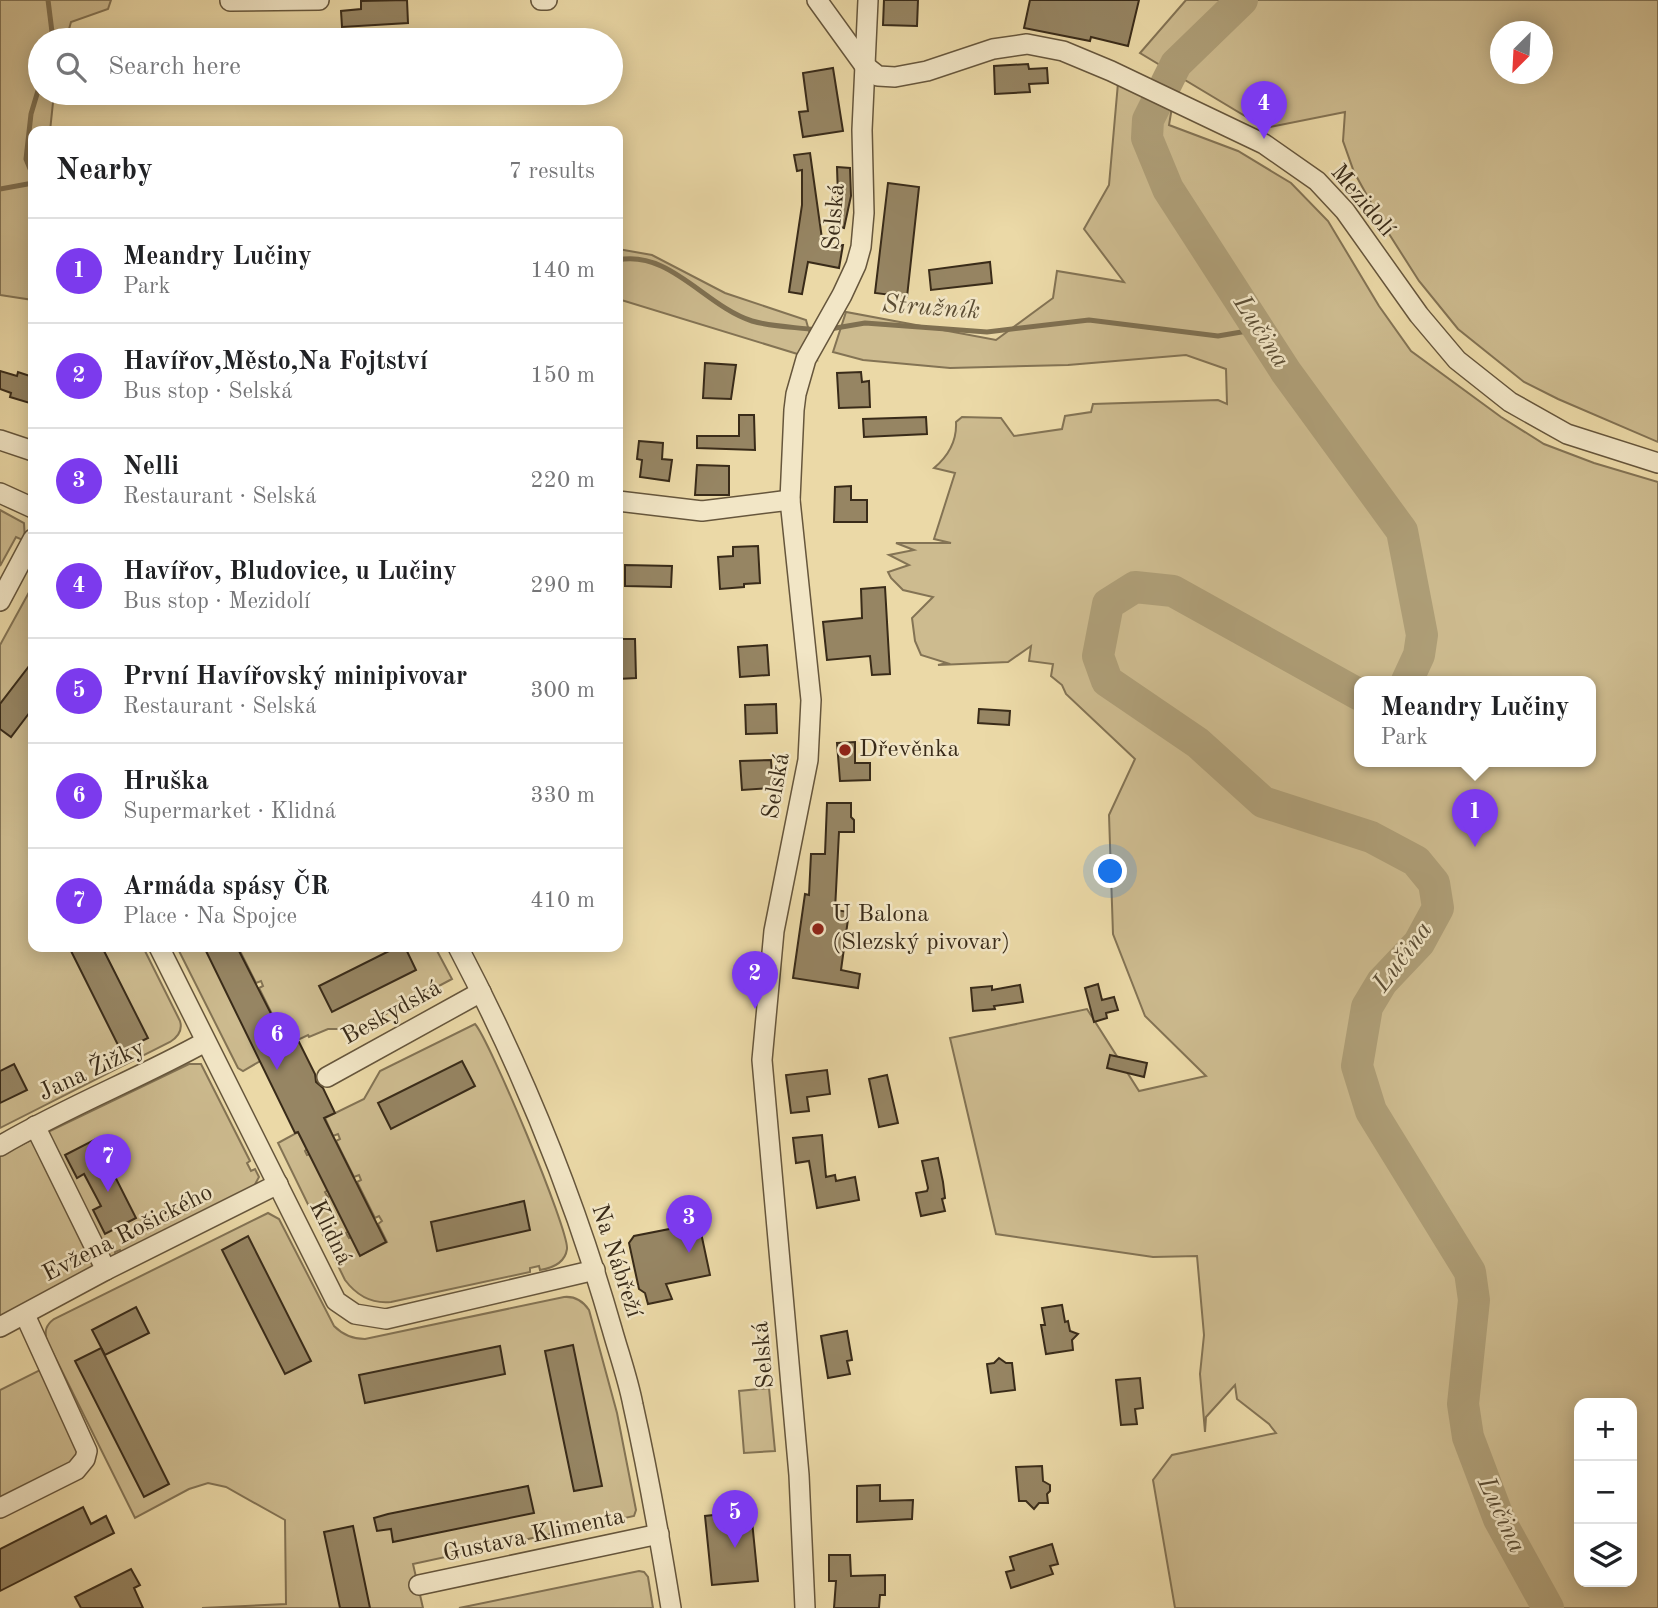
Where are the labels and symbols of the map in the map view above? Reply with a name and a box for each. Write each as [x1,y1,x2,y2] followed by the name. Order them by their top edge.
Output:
[1490,21,1553,84] north arrow
[1241,81,1287,139] pin: 4
[1325,161,1399,242] street label: Mezidolí
[820,182,850,251] street label: Selská
[1227,290,1294,373] water label: Lučina
[881,292,981,324] water label: Stružník
[859,738,959,762] place label: Dřevěnka
[837,742,853,758] marker: Dřevěnka
[759,751,795,821] street label: Selská
[1452,789,1498,847] pin: 1
[1093,854,1127,888] your location
[832,903,1010,955] place label: U Balona (Slezský pivovar)
[1368,917,1438,998] water label: Lučina
[810,921,826,937] marker: U Balona (Slezský pivovar)
[732,951,778,1009] pin: 2
[338,976,446,1050] street label: Beskydská
[254,1012,300,1070] pin: 6
[33,1032,149,1106] street label: Jana Žižky
[85,1134,131,1192] pin: 7
[39,1181,217,1287] street label: Evžena Rošického
[666,1195,712,1253] pin: 3
[304,1197,356,1269] street label: Klidná
[586,1201,646,1321] street label: Na Nábřeží
[749,1320,779,1389] street label: Selská
[1472,1472,1530,1557] water label: Lučina
[712,1490,758,1548] pin: 5
[441,1505,627,1567] street label: Gustava Klimenta

